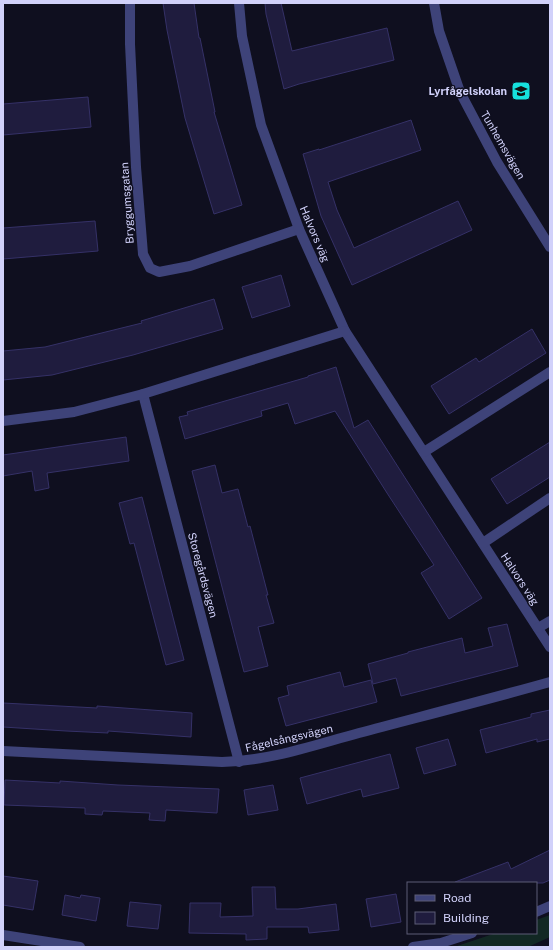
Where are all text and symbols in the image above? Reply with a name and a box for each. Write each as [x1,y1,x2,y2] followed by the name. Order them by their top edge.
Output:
[510,80,532,102] school or university icon: Lyrfågelskolan
[428,85,507,97] place label: Lyrfågelskolan
[479,109,527,181] street label: Tunhemsvägen
[118,162,136,244] street label: Bryggumsgatan
[298,204,332,264] street label: Halvors väg
[186,531,220,619] street label: Storegårdsvägen
[499,551,541,608] street label: Halvors väg
[244,722,334,754] street label: Fågelsångsvägen
[407,882,537,934] legend
[443,891,471,905] text: Road
[443,911,489,925] text: Building

